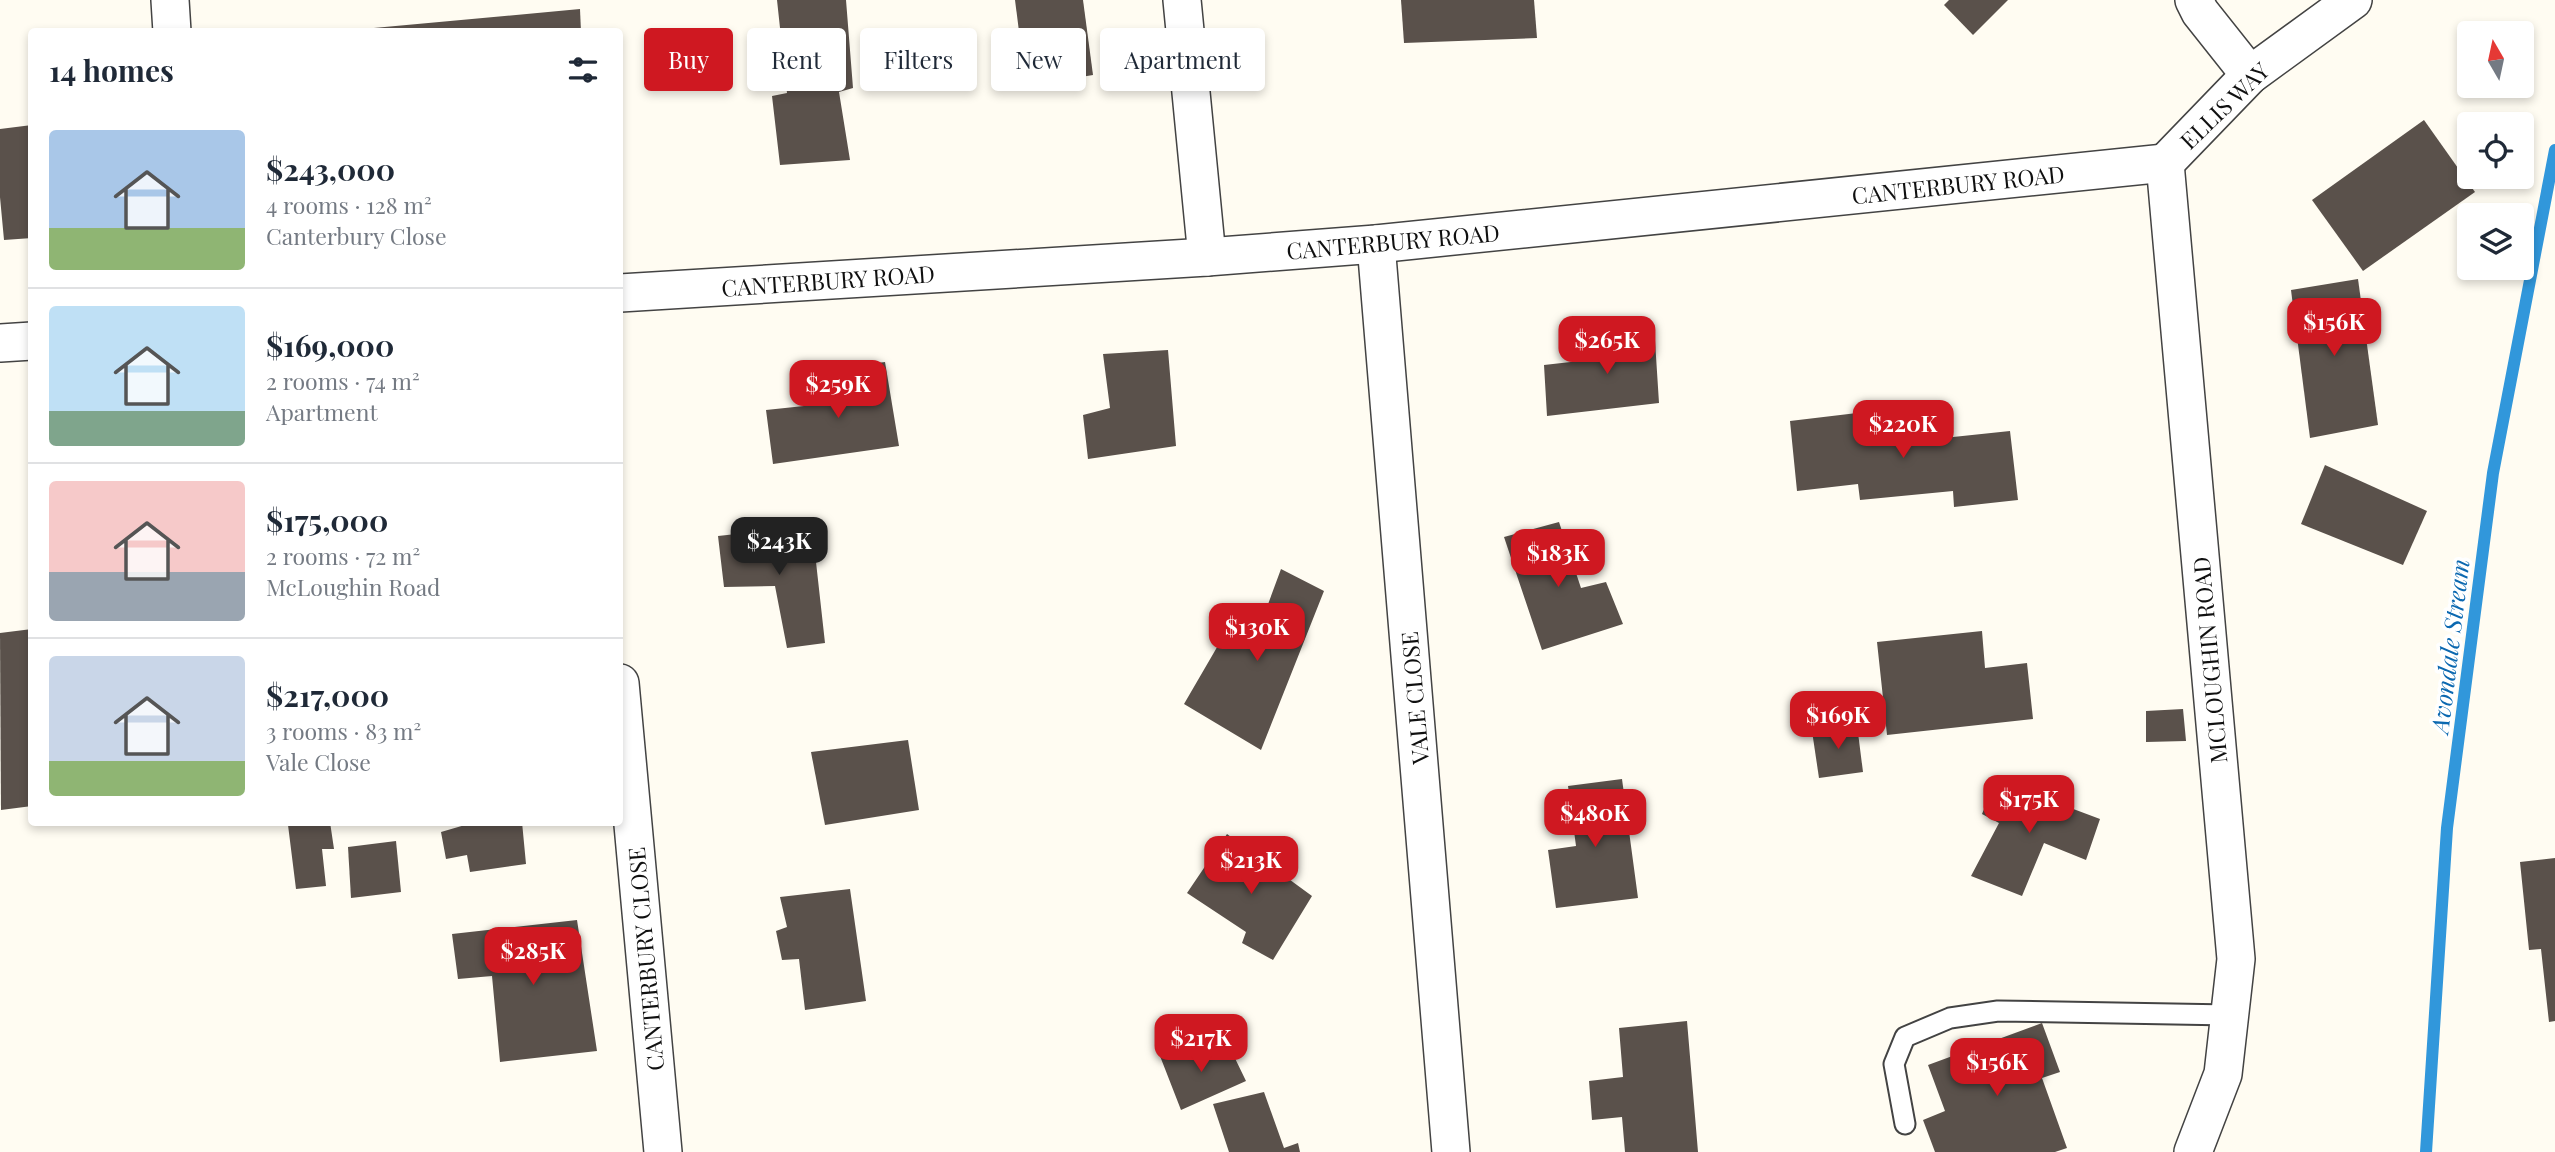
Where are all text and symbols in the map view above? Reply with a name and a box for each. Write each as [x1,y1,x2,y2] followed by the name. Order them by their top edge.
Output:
[2457,21,2534,98] north arrow
[2457,21,2534,280] map controls
[644,28,733,91] chip: Buy
[747,28,846,91] chip: Rent
[860,28,977,91] chip: Filters
[991,28,1086,91] chip: New
[1100,28,1265,91] chip: Apartment
[49,50,174,90] text: 14 homes
[564,51,602,89] icon: filters
[2173,54,2276,155] street label: ELLIS WAY
[2457,112,2534,189] button: locate
[266,149,395,189] text: $243,000
[1850,157,2066,211] street label: CANTERBURY ROAD
[105,158,189,242] icon: home
[266,189,432,220] text: 4 rooms · 128 m²
[2457,203,2534,280] button: layers
[1285,216,1501,266] street label: CANTERBURY ROAD
[266,220,447,251] text: Canterbury Close
[720,257,936,303] street label: CANTERBURY ROAD
[2285,298,2383,358] pin: $156K
[2303,305,2365,336] text: $156K
[1558,316,1656,376] pin: $265K
[1574,323,1640,354] text: $265K
[266,325,394,365] text: $169,000
[105,334,189,418] icon: home
[789,360,887,420] pin: $259K
[266,365,420,396] text: 2 rooms · 74 m²
[806,367,870,398] text: $259K
[266,396,378,427] text: Apartment
[1854,400,1952,460] pin: $220K
[1869,407,1937,438] text: $220K
[266,500,388,540] text: $175,000
[105,509,189,593] icon: home
[730,518,828,577] pin: $243K
[747,524,811,555] text: $243K
[1509,530,1607,589] pin: $183K
[1527,536,1589,567] text: $183K
[266,540,420,571] text: 2 rooms · 72 m²
[2185,555,2233,765] street label: MCLOUGHIN ROAD
[2422,557,2476,738] water label: Avondale Stream
[266,571,440,602] text: McLoughin Road
[1208,604,1306,663] pin: $130K
[1225,610,1289,641] text: $130K
[1393,630,1435,767] street label: VALE CLOSE
[266,675,389,715] text: $217,000
[105,684,189,768] icon: home
[1789,692,1887,751] pin: $169K
[1806,698,1870,729] text: $169K
[266,715,421,746] text: 3 rooms · 83 m²
[266,746,371,777] text: Vale Close
[1980,776,2078,835] pin: $175K
[1999,782,2059,813] text: $175K
[1546,790,1644,849] pin: $480K
[1560,796,1630,827] text: $480K
[1202,836,1300,896] pin: $213K
[1220,843,1282,874] text: $213K
[620,846,670,1072] street label: CANTERBURY CLOSE
[484,928,582,987] pin: $285K
[500,934,566,965] text: $285K
[1152,1014,1250,1074] pin: $217K
[1171,1021,1231,1052] text: $217K
[1948,1038,2046,1098] pin: $156K
[1966,1045,2028,1076] text: $156K

